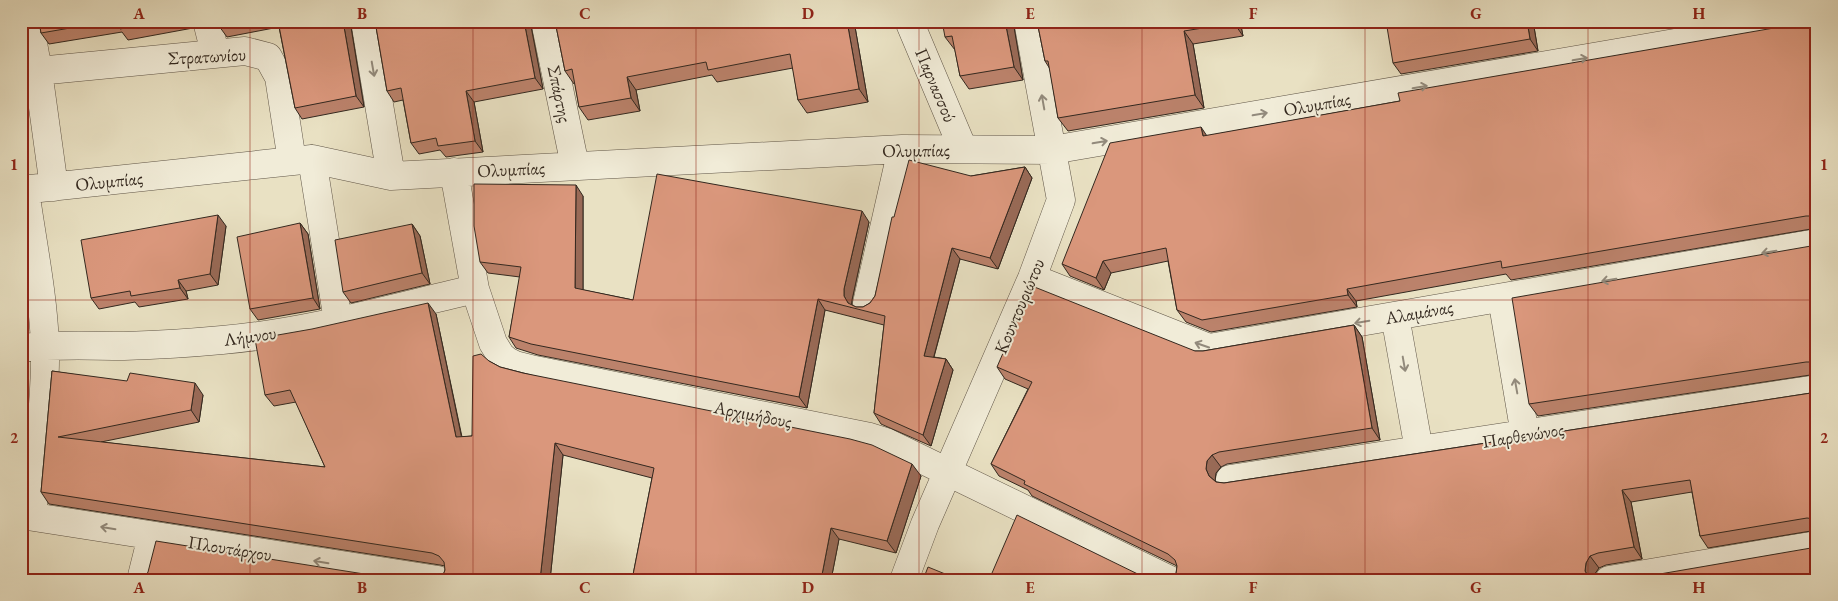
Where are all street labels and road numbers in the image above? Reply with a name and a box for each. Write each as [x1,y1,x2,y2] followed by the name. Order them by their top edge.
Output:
[167,42,247,70] street label: Στρατωνίου
[910,44,962,126] street label: Παρνασσού
[543,63,577,125] street label: Σπάρτης
[1282,87,1352,121] street label: Ολυμπίας
[882,138,950,162] street label: Ολυμπίας
[477,156,545,182] street label: Ολυμπίας
[74,166,144,196] street label: Ολυμπίας
[989,255,1049,357] street label: Κουντουριώτου
[1382,295,1455,329] street label: Αλαμάνας
[221,321,278,351] street label: Λήμνου
[711,395,794,433] street label: Αρχιμήδους
[1480,417,1566,453] street label: Παρθενώνος
[187,530,273,566] street label: Πλουτάρχου

